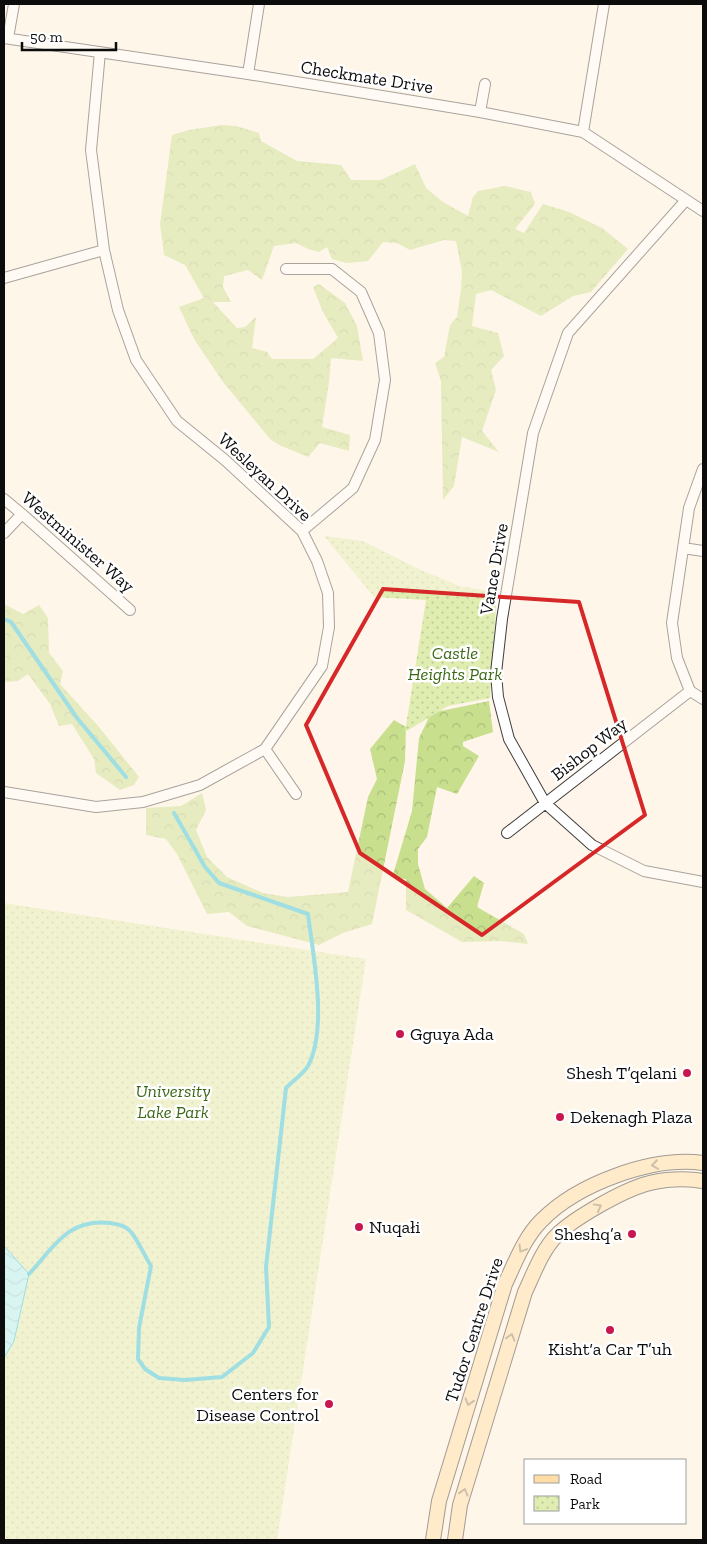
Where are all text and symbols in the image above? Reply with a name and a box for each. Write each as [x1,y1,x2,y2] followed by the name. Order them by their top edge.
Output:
[22,20,116,52] scale bar
[30,28,63,46] text: 50 m
[299,56,435,98] street label: Checkmate Drive
[214,428,316,526] street label: Wesleyan Drive
[17,487,139,597] street label: Westminister Way
[475,521,513,618] street label: Vance Drive
[408,642,502,685] park label: Castle Heights Park
[547,712,632,785] street label: Bishop Way
[410,1023,494,1045] place label: Gguya Ada
[394,1028,406,1040] marker: Gguya Ada
[566,1062,677,1084] place label: Shesh T’qelani
[681,1067,693,1079] marker: Shesh T’qelani
[135,1080,211,1123] park label: University Lake Park
[570,1106,693,1128] place label: Dekenagh Plaza
[554,1111,566,1123] marker: Dekenagh Plaza
[650,1160,659,1170] one-way arrow
[593,1204,602,1214] one-way arrow
[369,1216,420,1238] place label: Nuqałi
[353,1221,365,1233] marker: Nuqałi
[554,1223,622,1245] place label: Sheshq’a
[626,1228,638,1240] marker: Sheshq’a
[519,1243,529,1252] one-way arrow
[440,1255,508,1405] street label: Tudor Centre Drive
[604,1324,616,1336] marker: Kisht‘a Car T’uh
[506,1333,516,1342] one-way arrow
[548,1338,672,1360] place label: Kisht‘a Car T’uh
[196,1383,319,1426] place label: Centers for Disease Control
[465,1397,475,1405] one-way arrow
[323,1398,335,1410] marker: Centers for Disease Control
[524,1459,687,1524] legend
[570,1470,603,1488] text: Road
[458,1489,468,1497] one-way arrow
[570,1495,600,1513] text: Park

